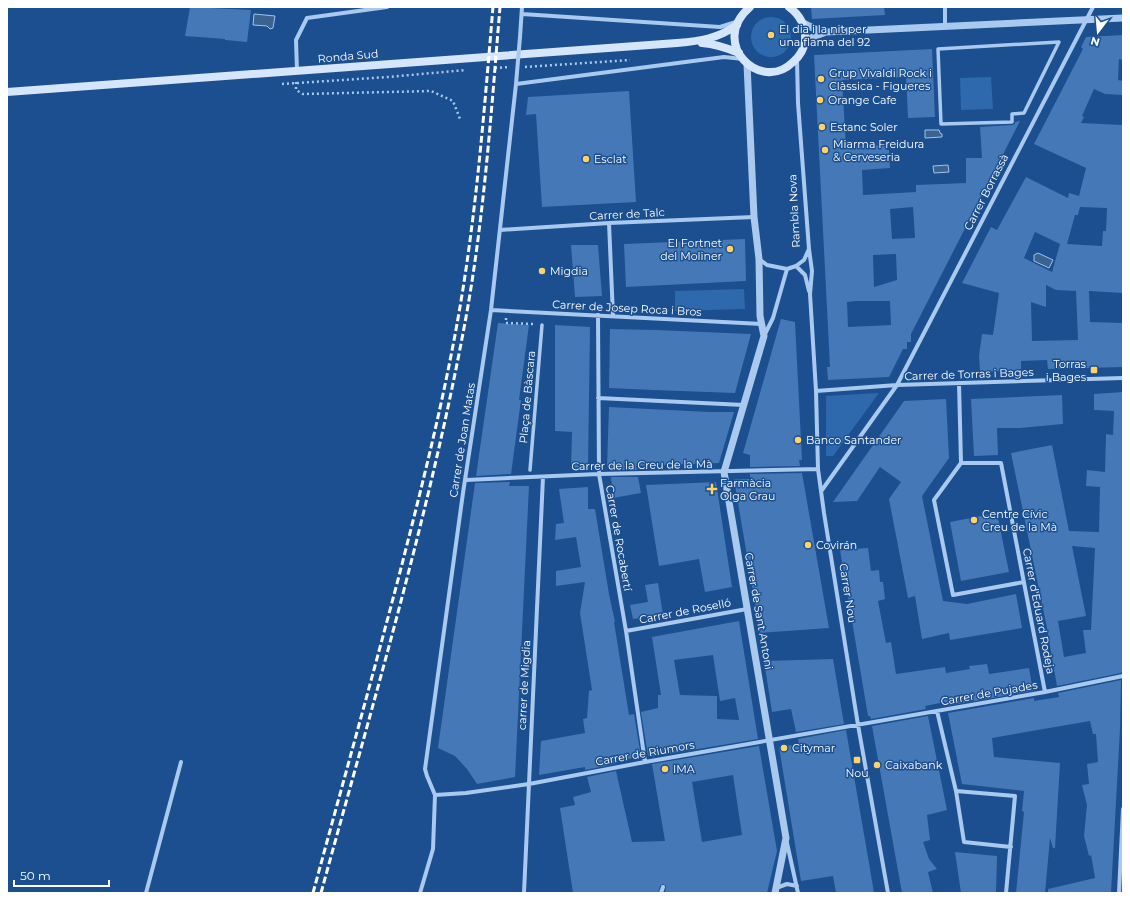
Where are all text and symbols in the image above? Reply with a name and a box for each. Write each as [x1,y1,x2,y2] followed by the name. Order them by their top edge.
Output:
[1078,12,1118,52] north arrow
[779,22,870,49] place label: El dia i la nit per una flama del 92
[766,30,776,40] marker: El dia i la nit per una flama del 92
[1089,34,1101,50] text: N
[317,46,379,66] street label: Ronda Sud
[829,66,932,93] place label: Grup Vivaldi Rock i Clàssica - Figueres
[816,74,826,84] marker: Grup Vivaldi Rock i Clàssica - Figueres
[828,93,897,107] place label: Orange Cafe
[815,95,825,105] marker: Orange Cafe
[830,120,898,134] place label: Estanc Soler
[817,122,827,132] marker: Estanc Soler
[833,137,924,164] place label: Miarma Freidura & Cerveseria
[820,145,830,155] marker: Miarma Freidura & Cerveseria
[961,151,1011,233] street label: Carrer Borrassà
[594,152,627,166] place label: Esclat
[581,154,591,164] marker: Esclat
[785,174,803,248] street label: Rambla Nova
[589,205,665,223] street label: Carrer de Talc
[660,236,723,263] place label: El Fortnet del Moliner
[725,244,735,254] marker: El Fortnet del Moliner
[550,264,588,278] place label: Migdia
[537,266,547,276] marker: Migdia
[552,297,703,319] street label: Carrer de Josep Roca i Bros
[516,350,538,444] street label: Plaça de Bàscara
[1046,357,1087,384] place label: Torras i Bages
[904,365,1035,383] street label: Carrer de Torras i Bages
[1089,365,1099,375] marker: Torras i Bages
[446,381,478,498] street label: Carrer de Joan Matas
[806,433,901,447] place label: Banco Santander
[793,435,803,445] marker: Banco Santander
[571,457,713,473] street label: Carrer de la Creu de la Mà
[720,476,775,503] place label: Farmàcia Olga Grau
[603,484,635,593] street label: Carrer de Rocabertí
[707,484,717,494] marker: Farmàcia Olga Grau
[982,507,1057,534] place label: Centre Cívic Creu de la Mà
[969,515,979,525] marker: Centre Cívic Creu de la Mà
[816,538,857,552] place label: Covirán
[803,540,813,550] marker: Covirán
[1020,547,1058,675] street label: Carrer d'Eduard Rodeja
[742,551,776,671] street label: Carrer de Sant Antoni
[836,562,860,624] street label: Carrer Nou
[638,595,732,627] street label: Carrer de Roselló
[515,640,533,730] street label: carrer de Migdia
[940,677,1039,708] street label: Carrer de Pujades
[594,737,696,769] street label: Carrer de Riumors
[792,741,835,755] place label: Citymar
[779,743,789,753] marker: Citymar
[852,755,862,765] marker: Nou
[885,758,943,772] place label: Caixabank
[872,760,882,770] marker: Caixabank
[673,762,695,776] place label: IMA
[660,764,670,774] marker: IMA
[845,766,869,780] place label: Nou
[14,862,109,888] scale bar
[20,868,51,883] text: 50 m

